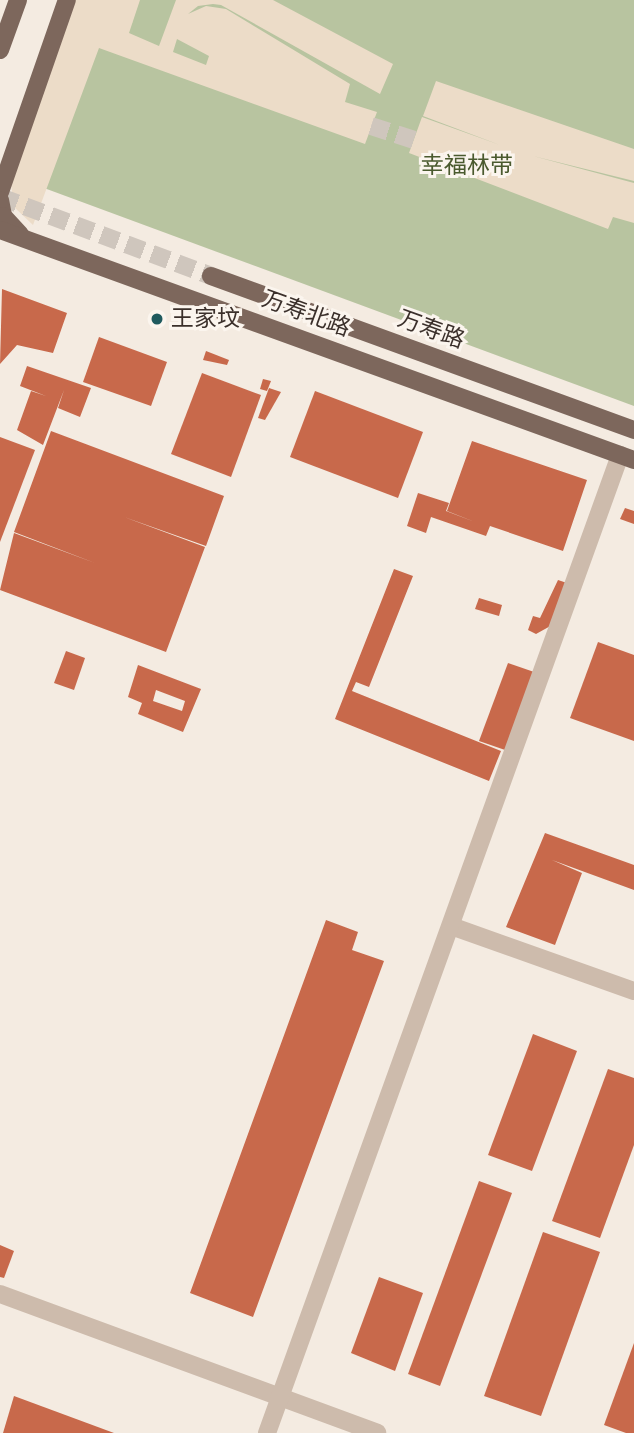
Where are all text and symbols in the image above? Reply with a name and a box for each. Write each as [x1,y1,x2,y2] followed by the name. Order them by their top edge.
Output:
[421,152,513,180] park label: 幸福林带
[258,285,354,343] street label: 万寿北路
[171,305,240,333] place label: 王家坟
[394,305,468,355] street label: 万寿路
[149,311,165,327] marker: 王家坟

